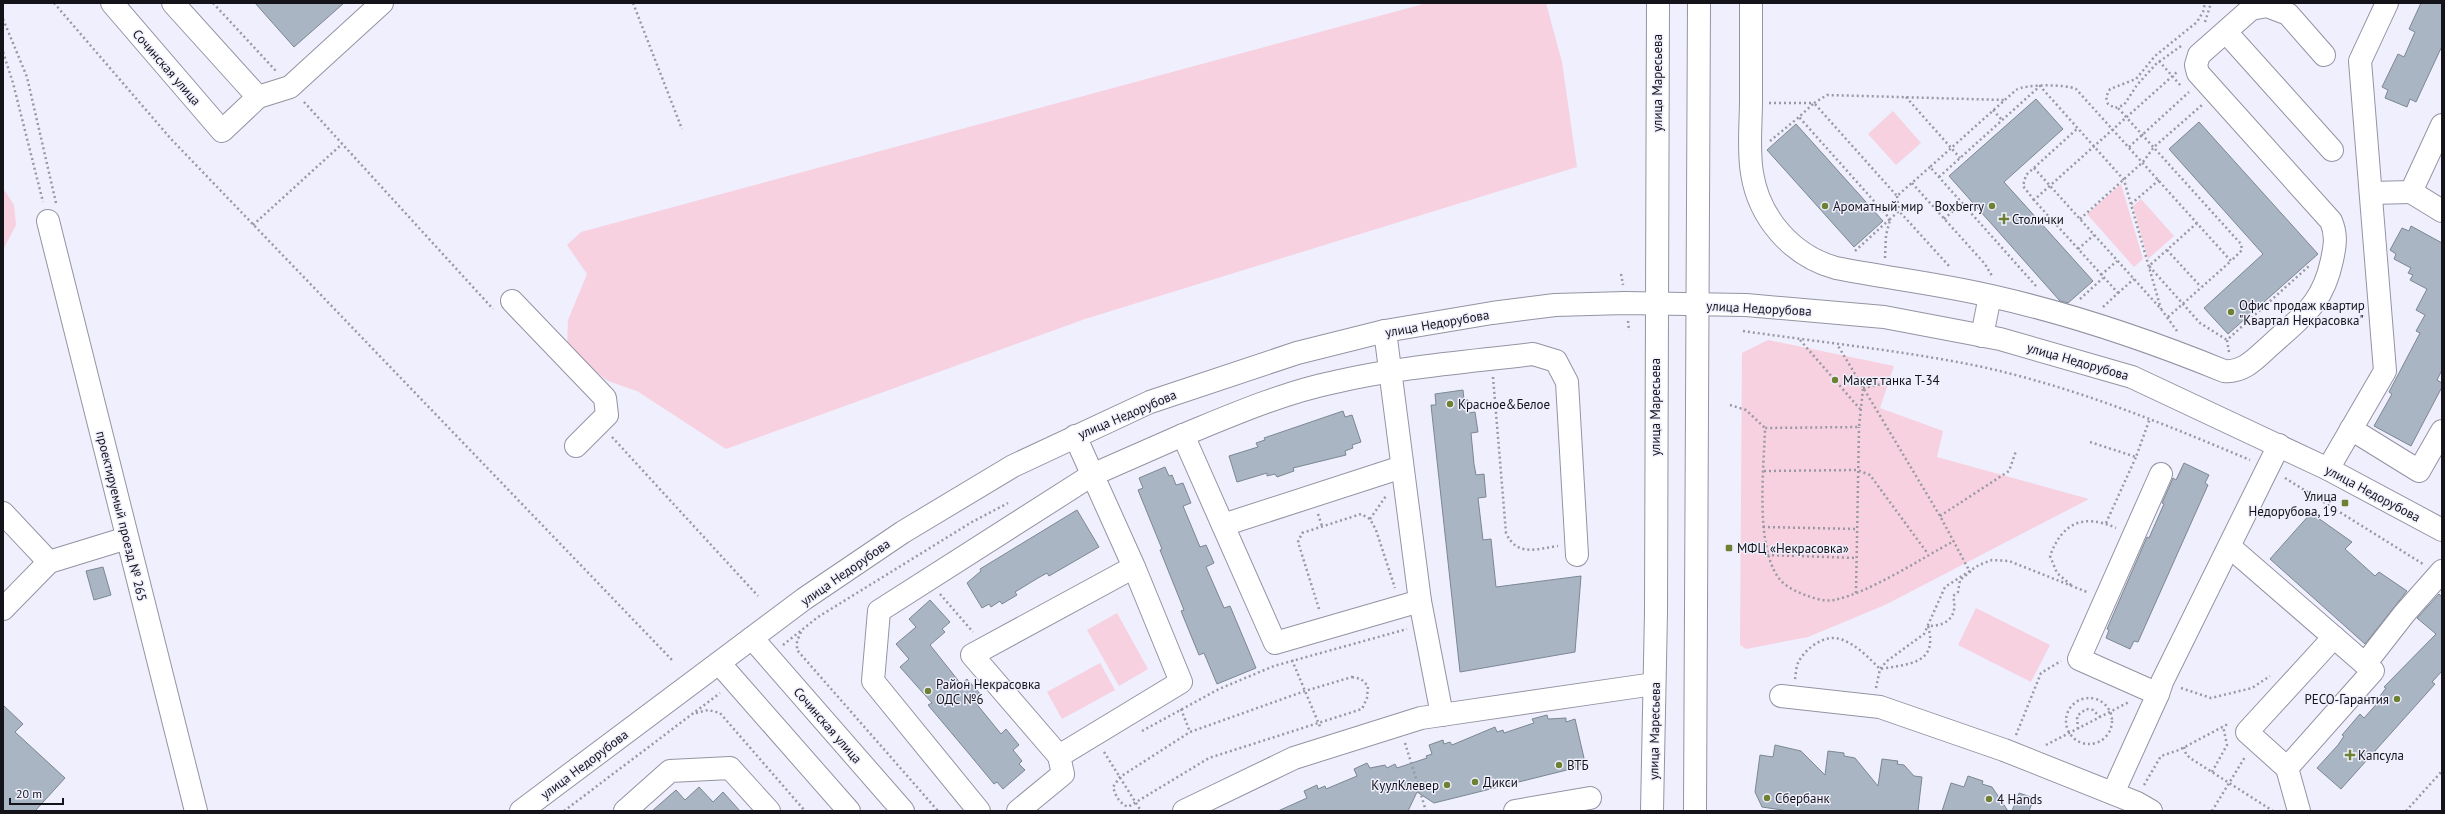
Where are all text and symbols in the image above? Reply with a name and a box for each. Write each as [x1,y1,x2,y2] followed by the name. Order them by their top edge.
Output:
[129,26,204,109] street label: Сочинская улица
[1649,34,1666,132] street label: улица Маресьева
[1833,198,1923,215] place label: Ароматный мир
[1935,198,1984,215] place label: Boxberry
[1820,201,1830,211] marker: Ароматный мир
[1987,201,1997,211] marker: Boxberry
[2012,211,2064,228] place label: Столички
[1999,214,2009,224] marker: Столички
[1706,297,1812,320] street label: улица Недорубова
[2239,297,2365,329] place label: Офис продаж квартир "Квартал Некрасовка"
[1384,306,1490,341] street label: улица Недорубова
[2226,307,2236,317] marker: Офис продаж квартир "Квартал Некрасовка"
[2025,339,2131,384] street label: улица Недорубова
[1647,358,1664,456] street label: улица Маресьева
[1843,372,1940,389] place label: Макет танка Т-34
[1830,375,1840,385] marker: Макет танка Т-34
[1075,386,1179,443] street label: улица Недорубова
[1458,396,1550,413] place label: Красное&Белое
[1445,399,1455,409] marker: Красное&Белое
[92,429,151,603] street label: проектируемый проезд № 265
[2322,461,2423,526] street label: улица Недорубова
[2249,488,2337,520] place label: Улица Недорубова, 19
[2340,498,2350,508] marker: Улица Недорубова, 19
[797,535,893,610] street label: улица Недорубова
[1737,540,1849,557] place label: МФЦ «Некрасовка»
[1724,543,1734,553] marker: МФЦ «Некрасовка»
[936,676,1041,708] place label: Район Некрасовка ОДС №6
[1645,682,1664,780] street label: улица Маресьева
[790,684,865,767] street label: Сочинская улица
[923,686,933,696] marker: Район Некрасовка ОДС №6
[2304,691,2389,708] place label: РЕСО-Гарантия
[2392,694,2402,704] marker: РЕСО-Гарантия
[537,726,632,803] street label: улица Недорубова
[2358,747,2404,764] place label: Капсула
[2345,750,2355,760] marker: Капсула
[1567,757,1589,774] place label: ВТБ
[1554,760,1564,770] marker: ВТБ
[1483,774,1518,791] place label: Дикси
[1371,777,1439,794] place label: КуулКлевер
[1470,777,1480,787] marker: Дикси
[10,780,63,806] scale bar
[1442,780,1452,790] marker: КуулКлевер
[16,786,42,801] text: 20 m
[1775,790,1830,807] place label: Сбербанк
[1997,791,2042,808] place label: 4 Hands
[1762,793,1772,803] marker: Сбербанк
[1984,794,1994,804] marker: 4 Hands

